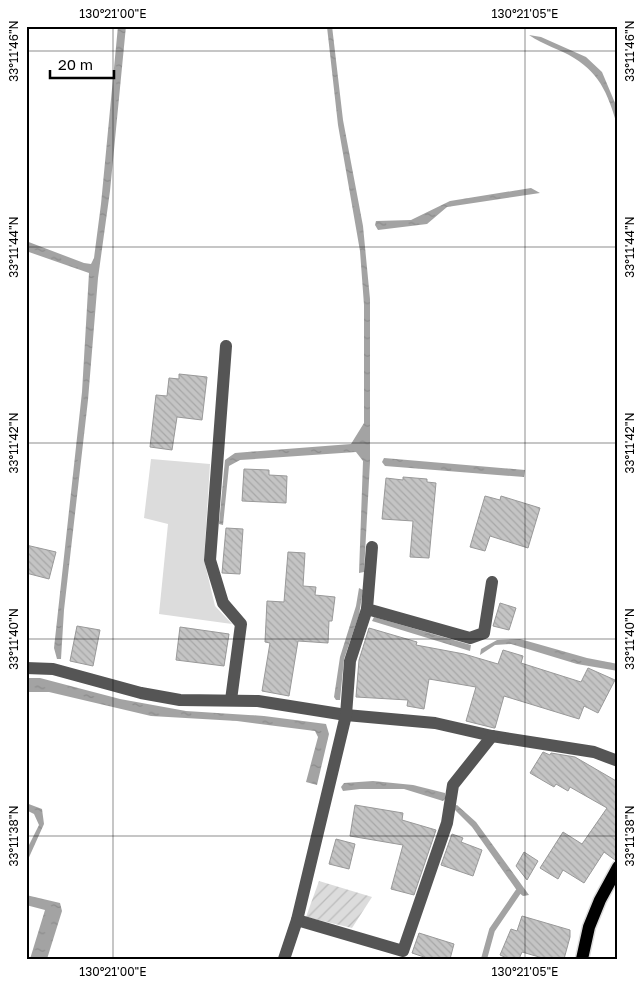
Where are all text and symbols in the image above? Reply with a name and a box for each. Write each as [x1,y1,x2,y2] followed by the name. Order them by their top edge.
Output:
[79,6,147,21] text: 130°21'00"E
[492,6,558,21] text: 130°21'05"E
[6,20,21,82] text: 33°11'46"N
[622,20,637,82] text: 33°11'46"N
[50,48,114,80] scale bar
[58,55,93,73] text: 20 m
[6,216,21,278] text: 33°11'44"N
[622,216,637,278] text: 33°11'44"N
[6,412,21,474] text: 33°11'42"N
[622,412,637,474] text: 33°11'42"N
[6,608,21,670] text: 33°11'40"N
[622,608,637,670] text: 33°11'40"N
[6,805,21,867] text: 33°11'38"N
[622,805,637,867] text: 33°11'38"N
[79,964,147,979] text: 130°21'00"E
[492,964,558,979] text: 130°21'05"E

